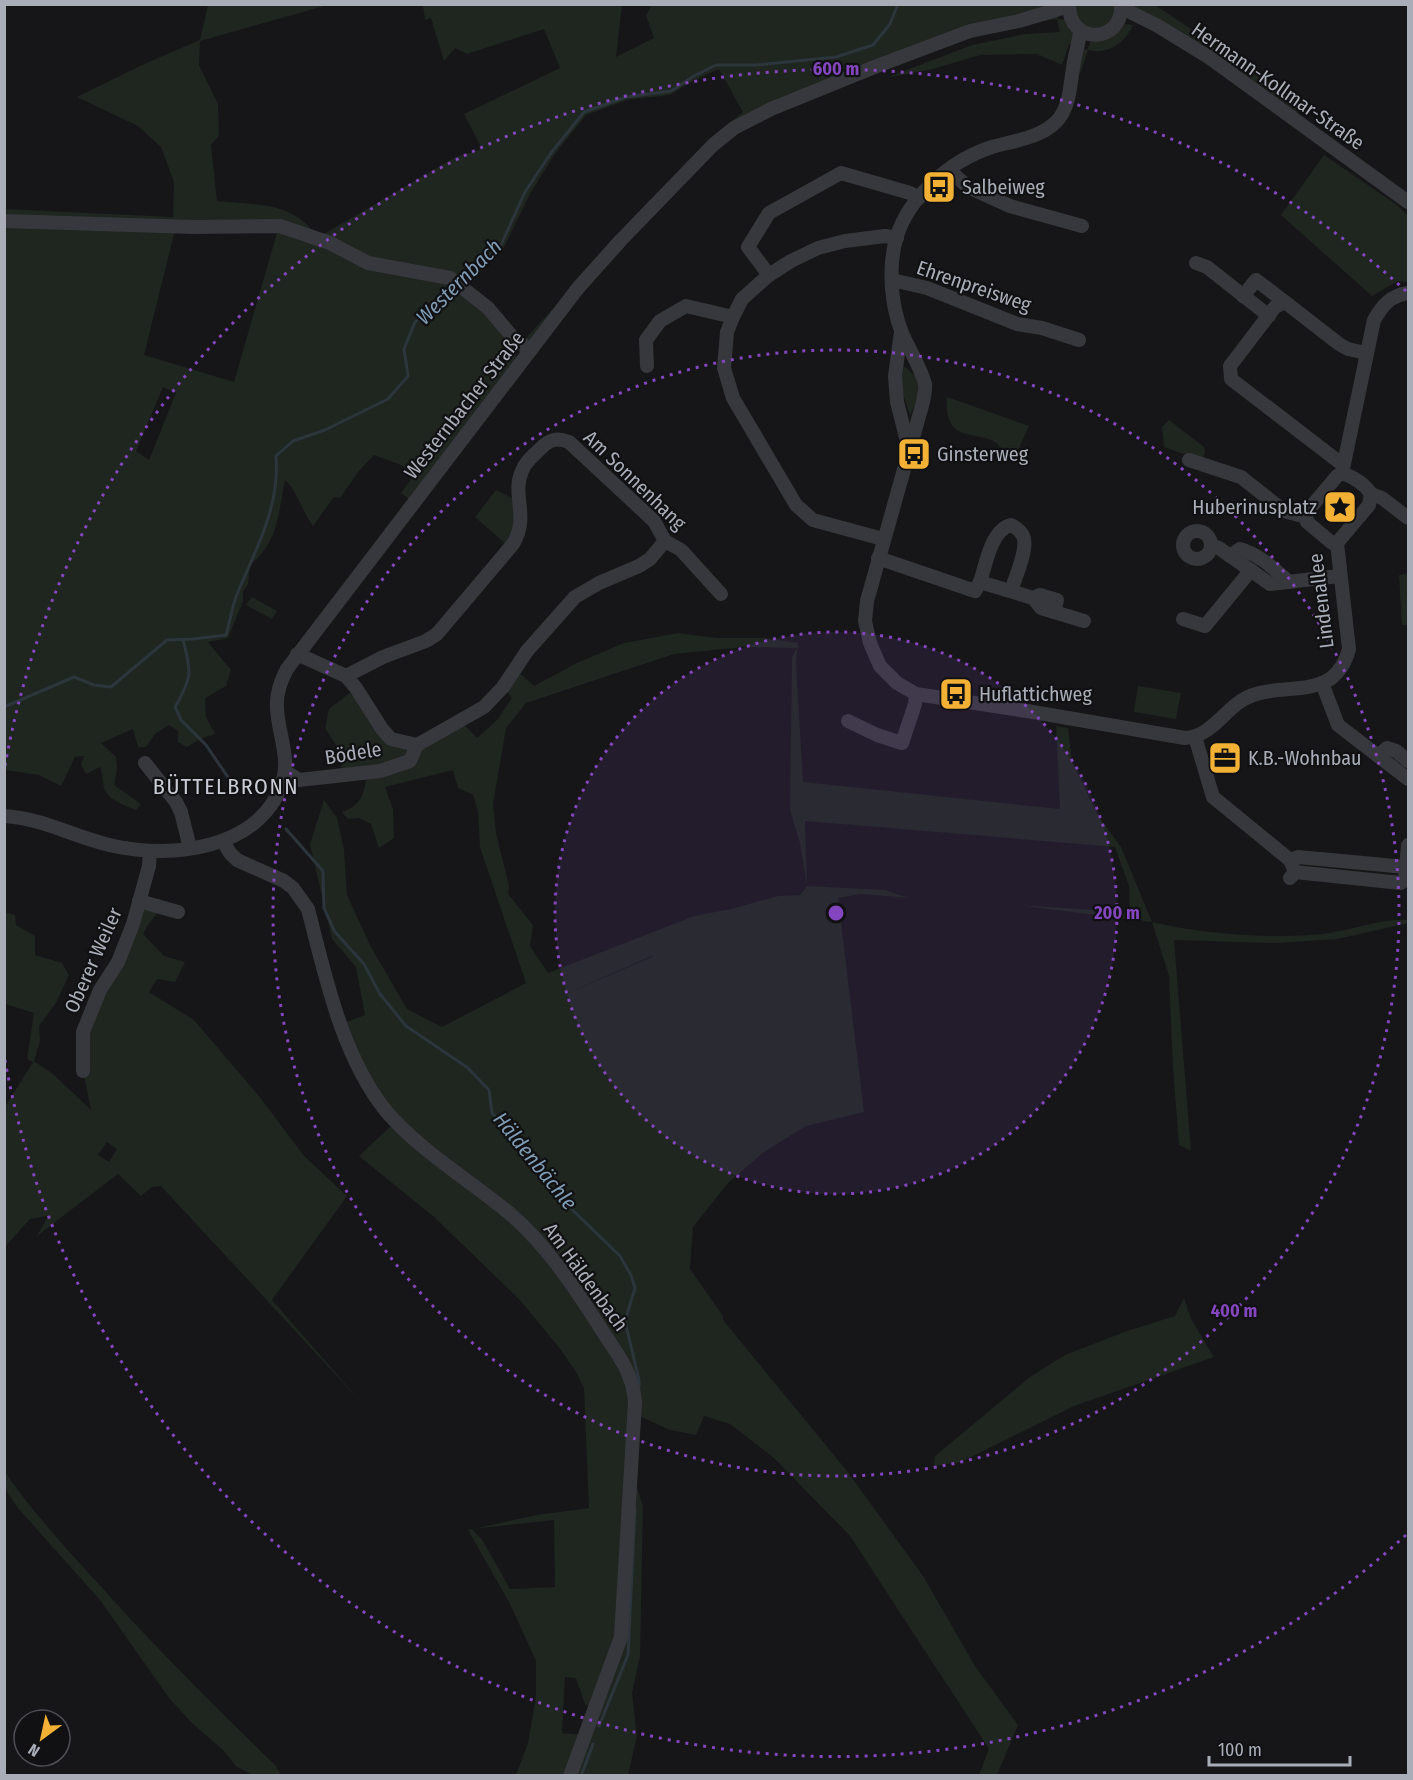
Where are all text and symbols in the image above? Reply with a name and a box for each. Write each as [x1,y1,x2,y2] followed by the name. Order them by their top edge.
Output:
[1187,17,1369,155] street label: Hermann-Kollmar-Straße
[813,58,859,80] text: 600 m
[921,169,957,205] bus stop icon: Salbeiweg
[962,175,1045,199] place label: Salbeiweg
[411,234,507,330] water label: Westernbach
[914,255,1035,317] street label: Ehrenpreisweg
[399,326,529,484] street label: Westernbacher Straße
[579,425,692,535] street label: Am Sonnenhang
[896,436,932,472] bus stop icon: Ginsterweg
[937,442,1029,466] place label: Ginsterweg
[1322,489,1358,525] place icon: Huberinusplatz
[1192,495,1317,519] place label: Huberinusplatz
[1303,552,1339,650] street label: Lindenallee
[938,676,974,712] bus stop icon: Huflattichweg
[979,682,1092,706] place label: Huflattichweg
[323,737,383,769] street label: Bödele
[1207,740,1243,776] office icon: K.B.-Wohnbau
[1248,746,1361,770] place label: K.B.-Wohnbau
[153,773,299,800] district label: BÜTTELBRONN
[1093,902,1140,924] text: 200 m
[826,903,846,923] centre of rings
[59,904,127,1016] street label: Oberer Weiler
[488,1107,582,1215] water label: Häldenbächle
[539,1218,633,1336] street label: Am Häldenbach
[1211,1300,1257,1322] text: 400 m
[12,1708,72,1768] north arrow
[1209,1729,1350,1767] scale bar
[1218,1739,1262,1761] text: 100 m
[25,1740,43,1761] text: N

